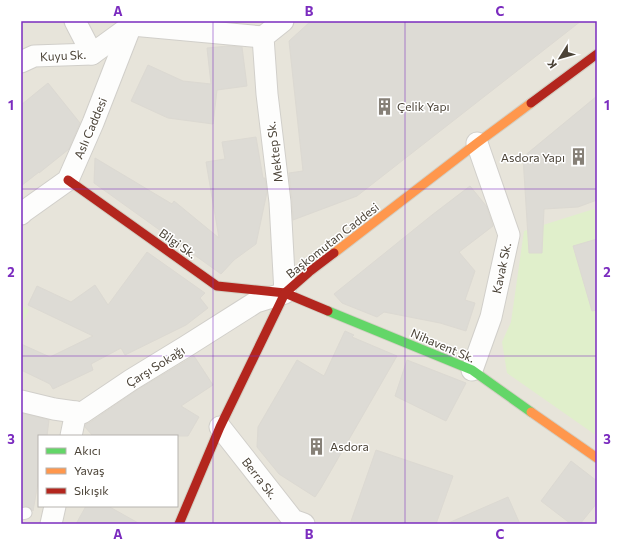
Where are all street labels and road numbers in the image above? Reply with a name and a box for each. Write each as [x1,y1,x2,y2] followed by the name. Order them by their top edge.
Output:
[40,47,87,63] street label: Kuyu Sk.
[71,95,109,161] street label: Aslı Caddesi
[263,121,285,183] street label: Mektep Sk.
[283,199,381,281] street label: Başkomutan Caddesi
[157,225,199,261] street label: Bilgi Sk.
[489,241,513,295] street label: Kavak Sk.
[409,325,477,365] street label: Nihavent Sk.
[123,342,187,390] street label: Çarşı Sokağı
[240,455,281,502] street label: Berra Sk.

